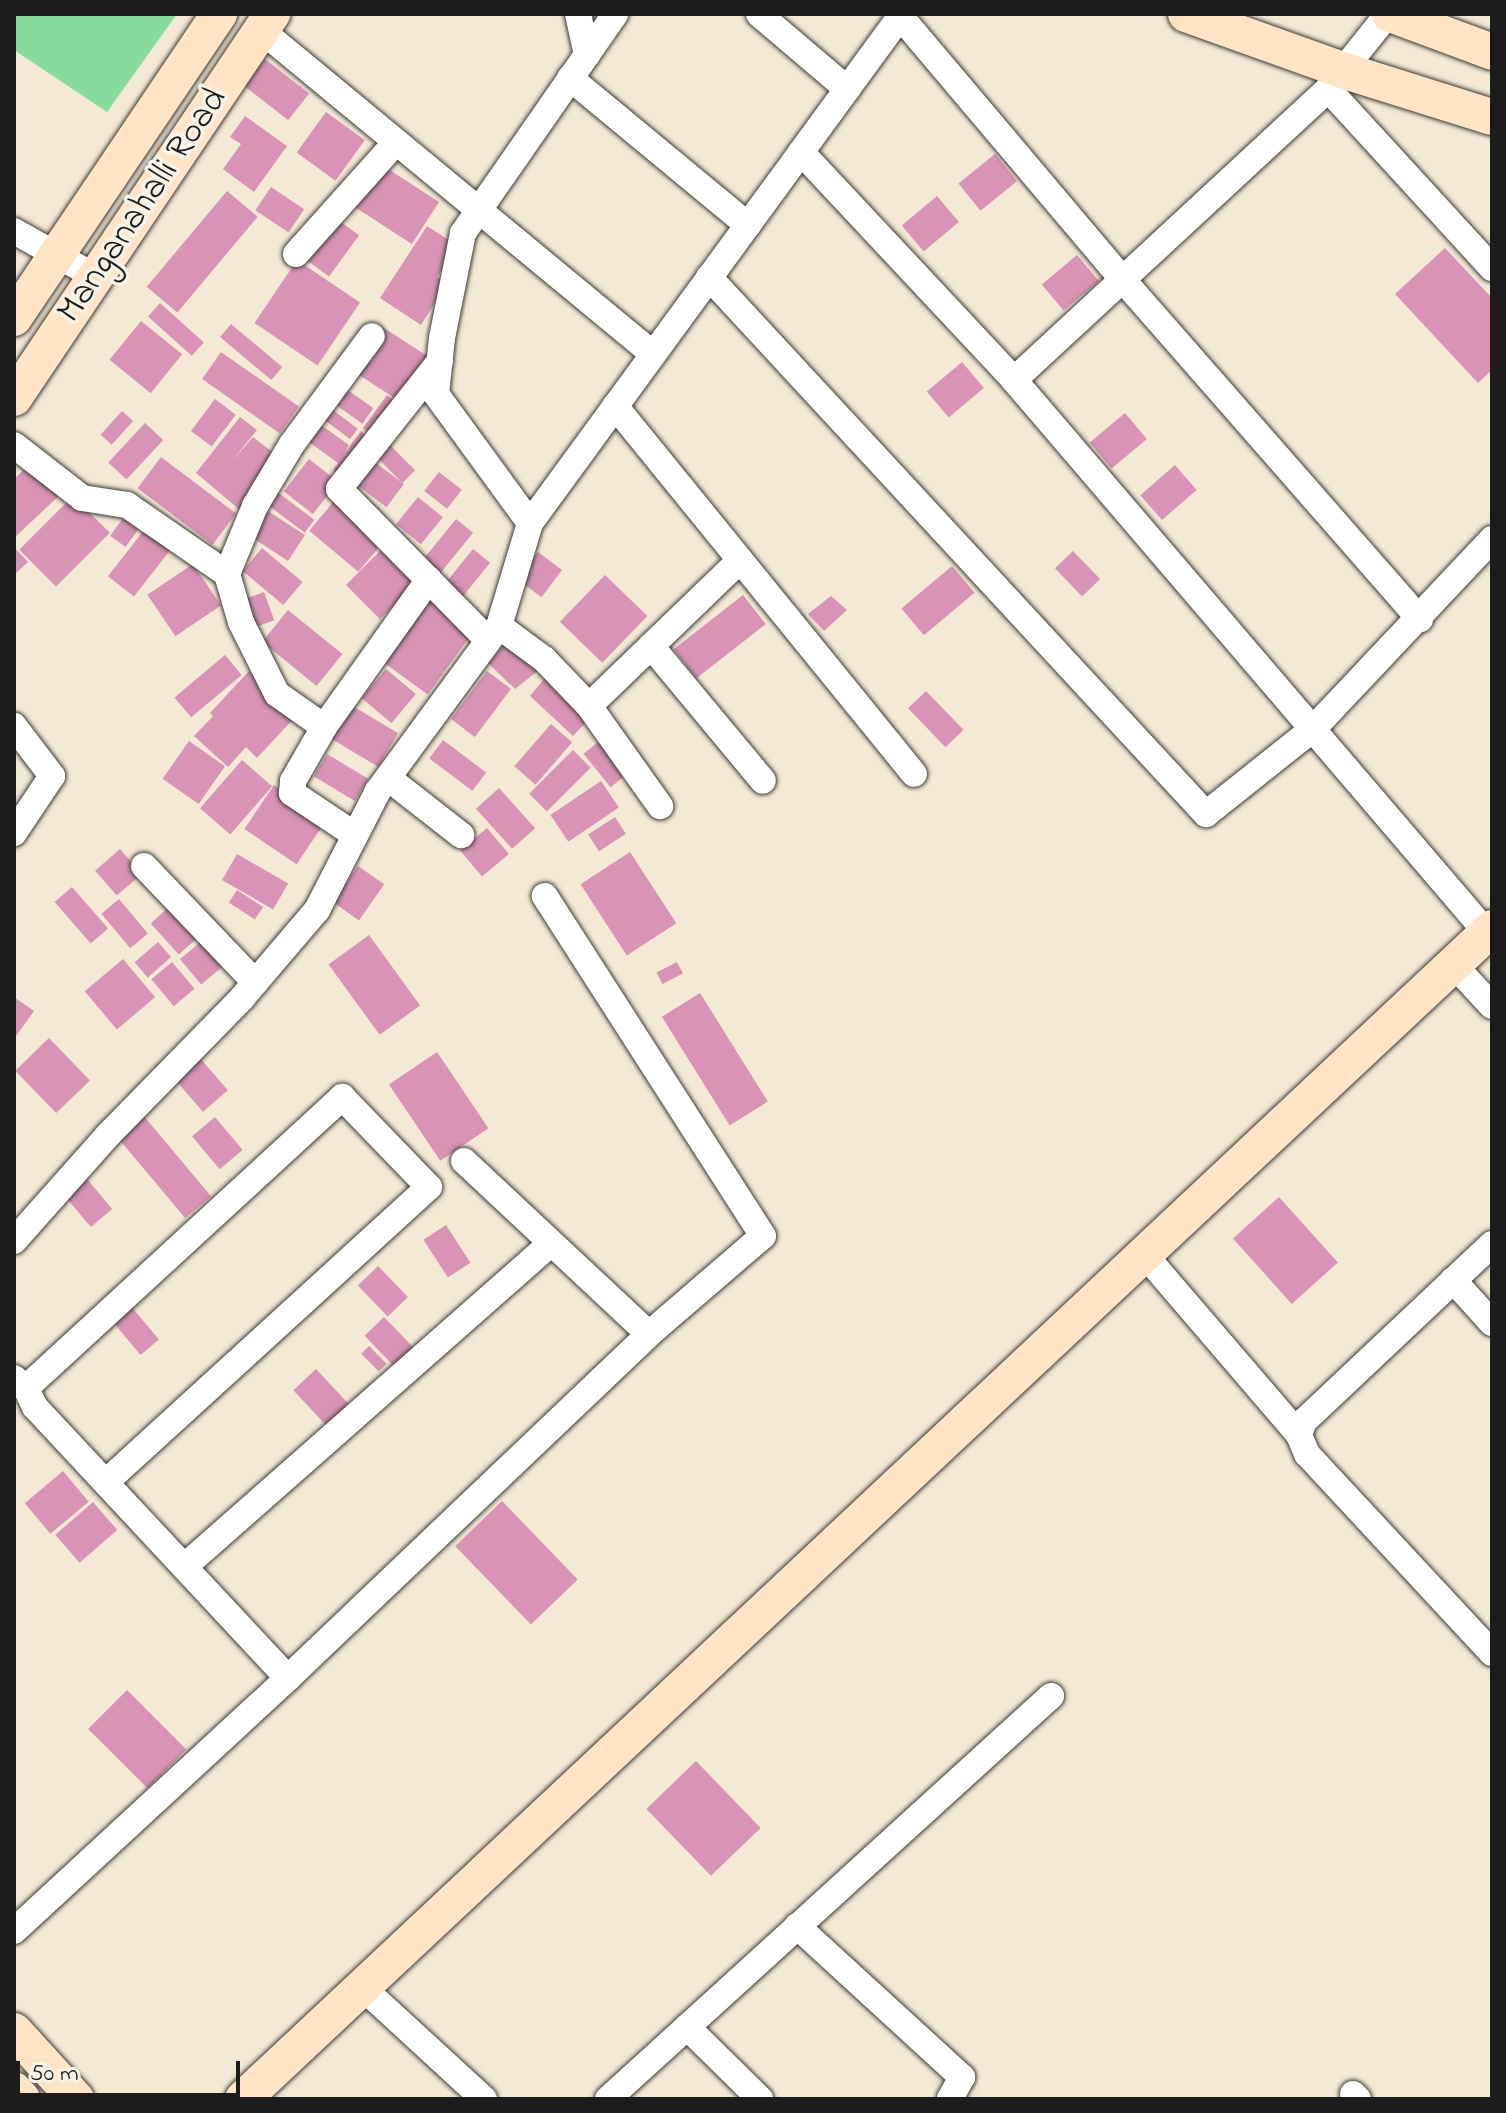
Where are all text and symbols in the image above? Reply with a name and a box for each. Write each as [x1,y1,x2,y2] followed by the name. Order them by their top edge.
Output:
[48,80,238,332] street label: Manganahalli Road
[20,2045,244,2095] scale bar
[30,2057,79,2092] text: 50 m

